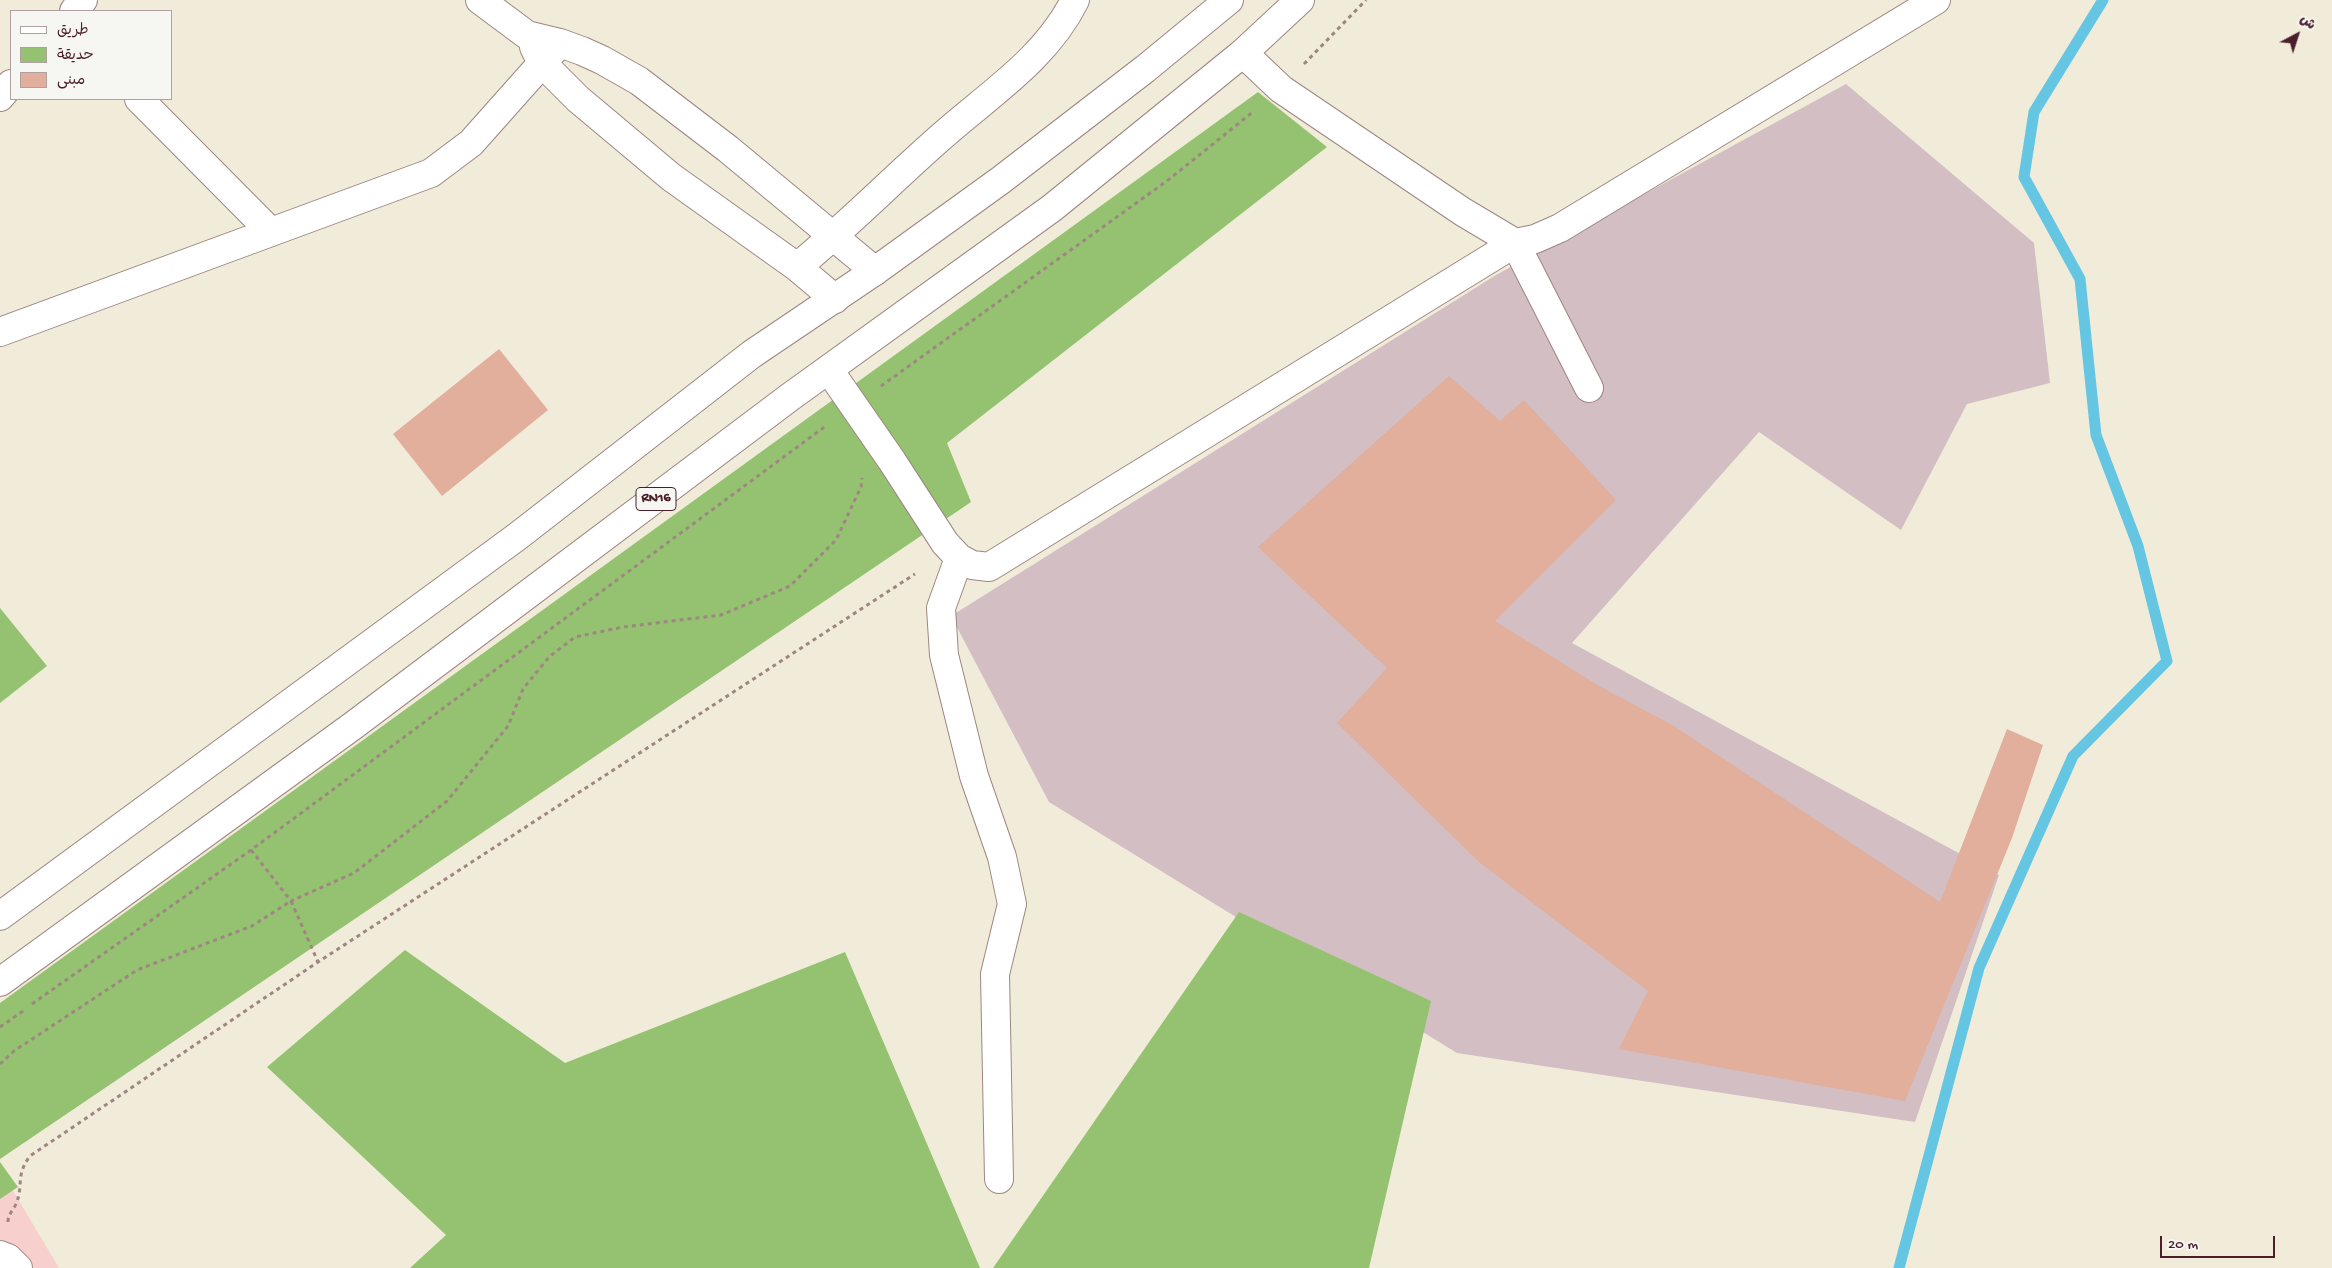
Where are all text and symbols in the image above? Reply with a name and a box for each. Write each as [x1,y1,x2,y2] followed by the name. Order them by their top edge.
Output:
[10,10,172,100] legend
[2272,10,2322,60] north arrow
[2296,12,2318,35] text: ش
[57,22,89,40] text: طريق
[57,47,94,65] text: حديقة
[57,72,85,90] text: مبنى
[636,488,676,510] road number: RN16
[2162,1226,2277,1258] scale bar
[2168,1236,2198,1254] text: 20 m

